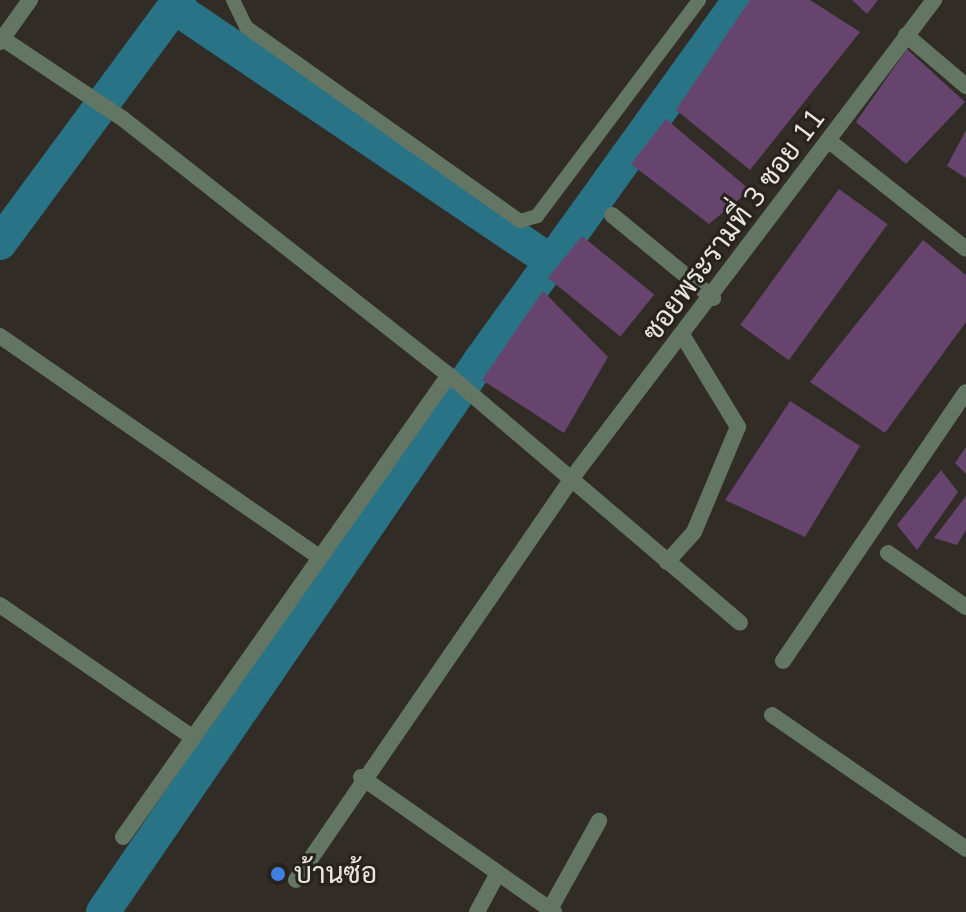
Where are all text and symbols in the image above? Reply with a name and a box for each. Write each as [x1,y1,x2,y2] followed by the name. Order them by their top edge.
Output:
[635,102,833,348] street label: ซอยพระรามที่ 3 ซอย 11
[294,857,377,891] place label: บ้านซ้อ
[269,865,287,883] marker: บ้านซ้อ

